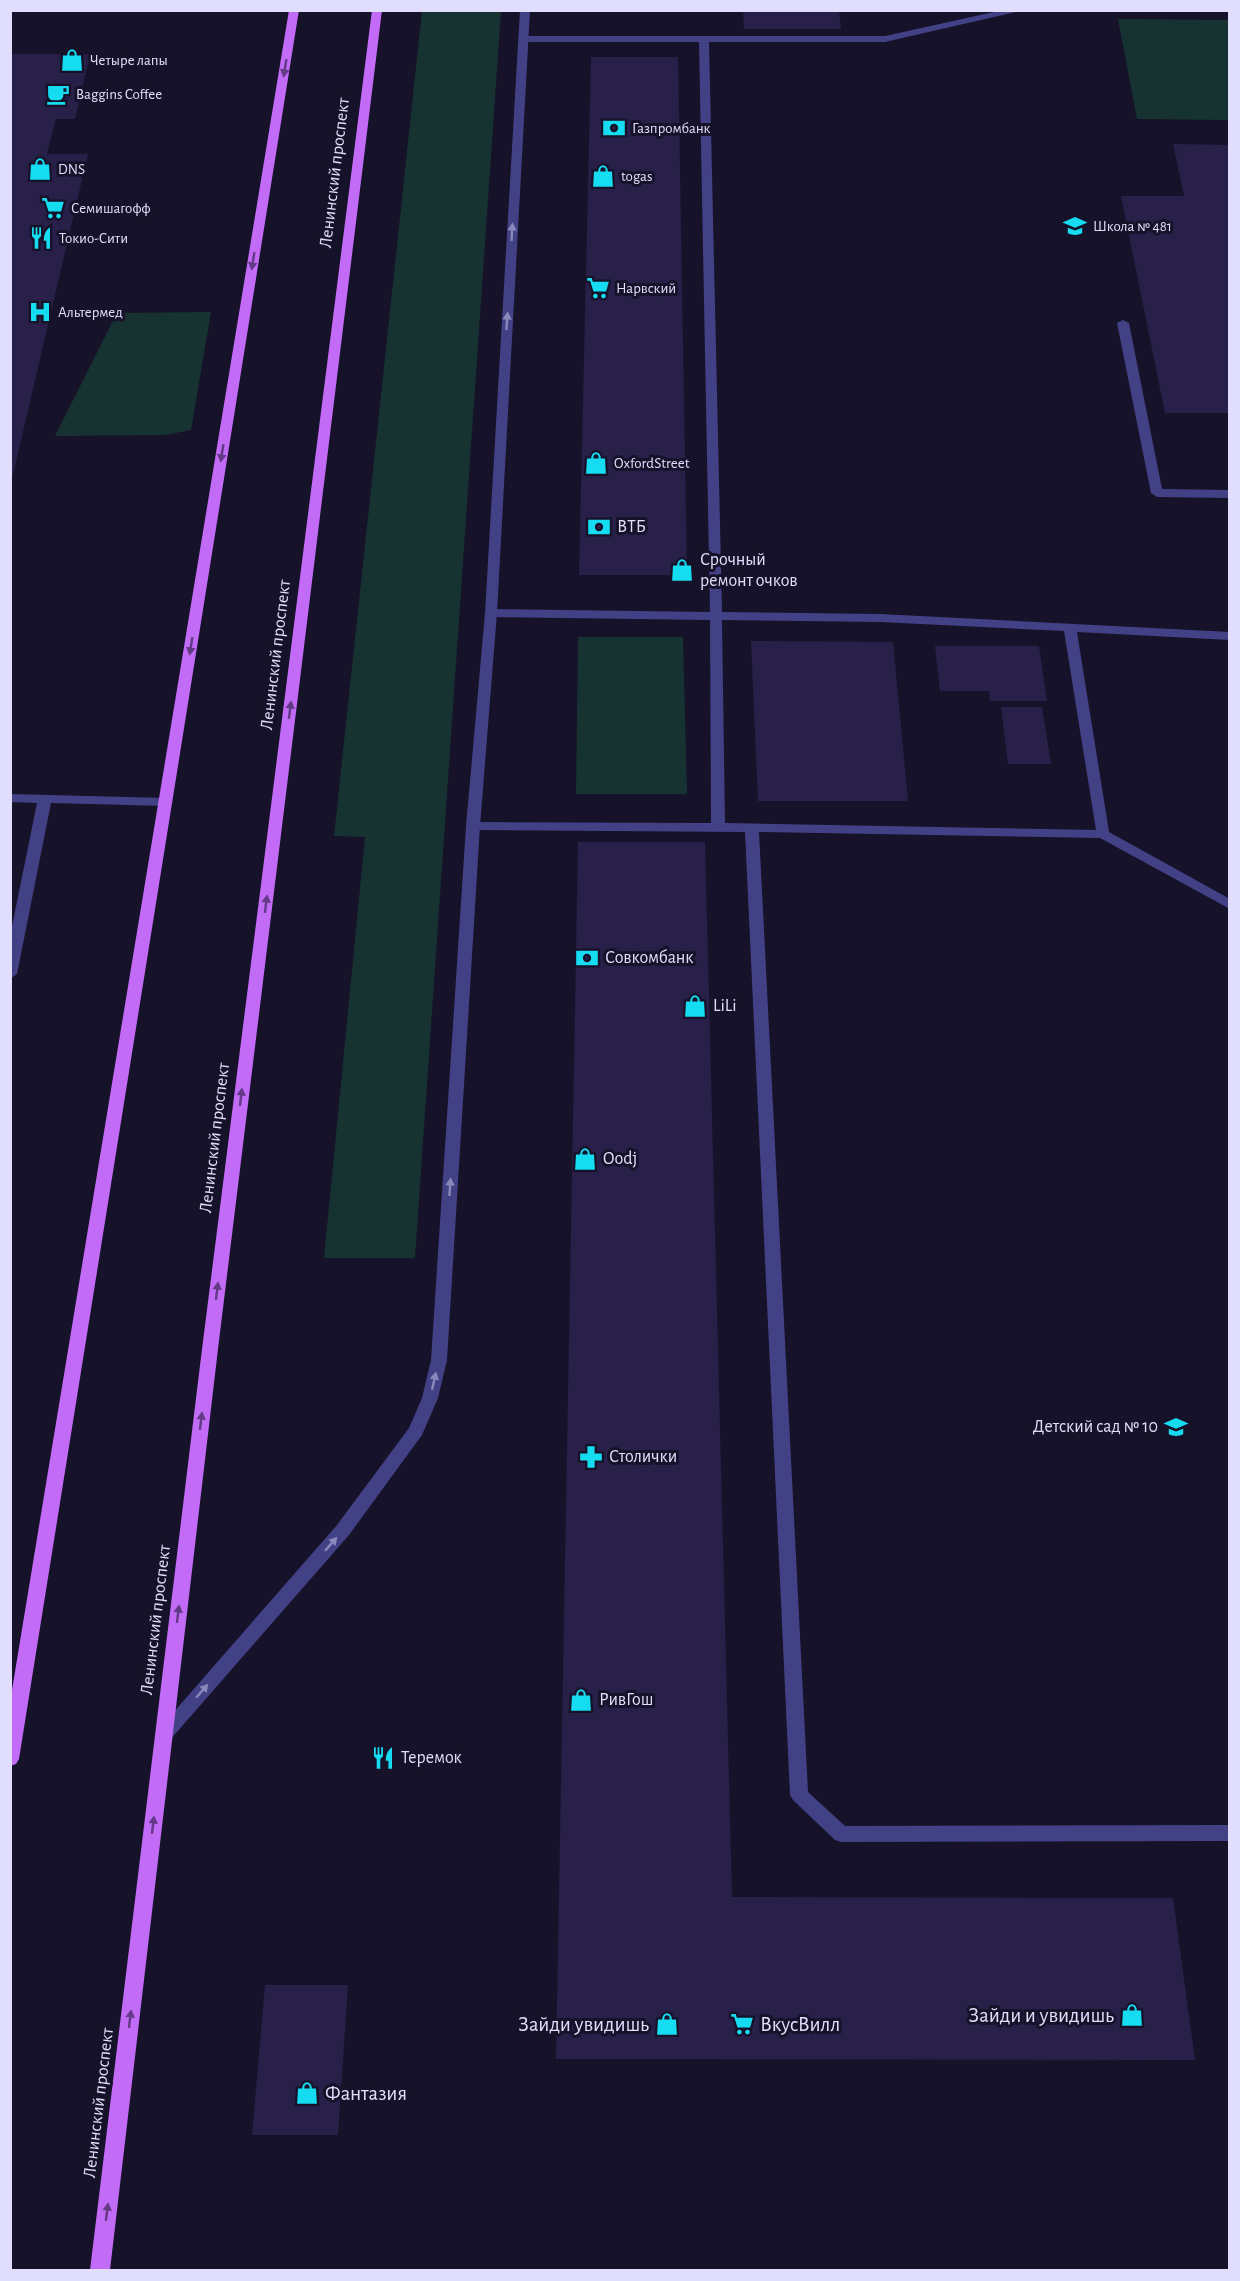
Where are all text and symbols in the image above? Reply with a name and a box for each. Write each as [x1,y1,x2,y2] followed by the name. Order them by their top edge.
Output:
[59,47,85,73] shop icon: Четыре лапы
[90,53,168,68] place label: Четыре лапы
[280,59,289,78] one-way arrow
[45,81,71,107] cafe icon: Baggins Coffee
[76,87,162,102] place label: Baggins Coffee
[317,96,353,249] street label: Ленинский проспект
[601,115,627,141] bank icon: Газпромбанк
[632,121,711,136] place label: Газпромбанк
[27,156,53,182] shop icon: DNS
[58,162,85,177] place label: DNS
[590,163,616,189] shop icon: togas
[621,169,653,184] place label: togas
[40,195,66,221] supermarket icon: Семишагофф
[71,201,151,216] place label: Семишагофф
[1062,213,1088,239] school or university icon: Школа № 481
[1093,219,1172,234] place label: Школа № 481
[508,223,517,242] one-way arrow
[28,225,54,251] restaurant icon: Токио-Сити
[59,231,128,246] place label: Токио-Сити
[248,251,257,270] one-way arrow
[585,275,611,301] supermarket icon: Нарвский
[616,281,676,296] place label: Нарвский
[27,299,53,325] hospital icon: Альтермед
[58,305,123,320] place label: Альтермед
[502,312,512,331] one-way arrow
[217,444,226,463] one-way arrow
[583,450,609,476] shop icon: OxfordStreet
[614,456,690,471] place label: OxfordStreet
[586,514,612,540] bank icon: ВТБ
[617,518,646,536] place label: ВТБ
[700,551,798,590] place label: Срочный ремонт очков
[669,557,695,583] shop icon: Срочный ремонт очков
[258,578,294,731] street label: Ленинский проспект
[186,636,195,655] one-way arrow
[285,701,295,720] one-way arrow
[261,894,270,913] one-way arrow
[574,945,600,971] bank icon: Совкомбанк
[605,948,694,967] place label: Совкомбанк
[682,993,708,1019] shop icon: LiLi
[713,997,737,1015] place label: LiLi
[197,1061,233,1214] street label: Ленинский проспект
[237,1088,246,1107] one-way arrow
[572,1146,598,1172] shop icon: Oodj
[603,1150,637,1168] place label: Oodj
[445,1178,455,1197] one-way arrow
[212,1281,222,1300] one-way arrow
[430,1371,439,1390] one-way arrow
[197,1411,206,1430] one-way arrow
[1163,1414,1189,1440] school or university icon: Детский сад № 10
[1033,1418,1158,1436] place label: Детский сад № 10
[578,1444,604,1470] pharmacy icon: Столички
[609,1448,677,1466] place label: Столички
[324,1537,337,1552] one-way arrow
[138,1543,174,1696] street label: Ленинский проспект
[173,1605,183,1624] one-way arrow
[195,1684,208,1699] one-way arrow
[568,1687,594,1713] shop icon: РивГош
[599,1691,653,1709] place label: РивГош
[370,1745,396,1771] restaurant icon: Теремок
[401,1749,463,1767] place label: Теремок
[148,1816,158,1835] one-way arrow
[1119,2002,1145,2028] shop icon: Зайди и увидишь
[969,2005,1114,2026] place label: Зайди и увидишь
[125,2009,135,2028] one-way arrow
[654,2011,680,2037] shop icon: Зайди увидишь
[729,2011,755,2037] supermarket icon: ВкусВилл
[518,2014,649,2035] place label: Зайди увидишь
[760,2014,840,2035] place label: ВкусВилл
[81,2026,117,2179] street label: Ленинский проспект
[294,2080,320,2106] shop icon: Фантазия
[325,2083,407,2104] place label: Фантазия
[102,2203,112,2222] one-way arrow

